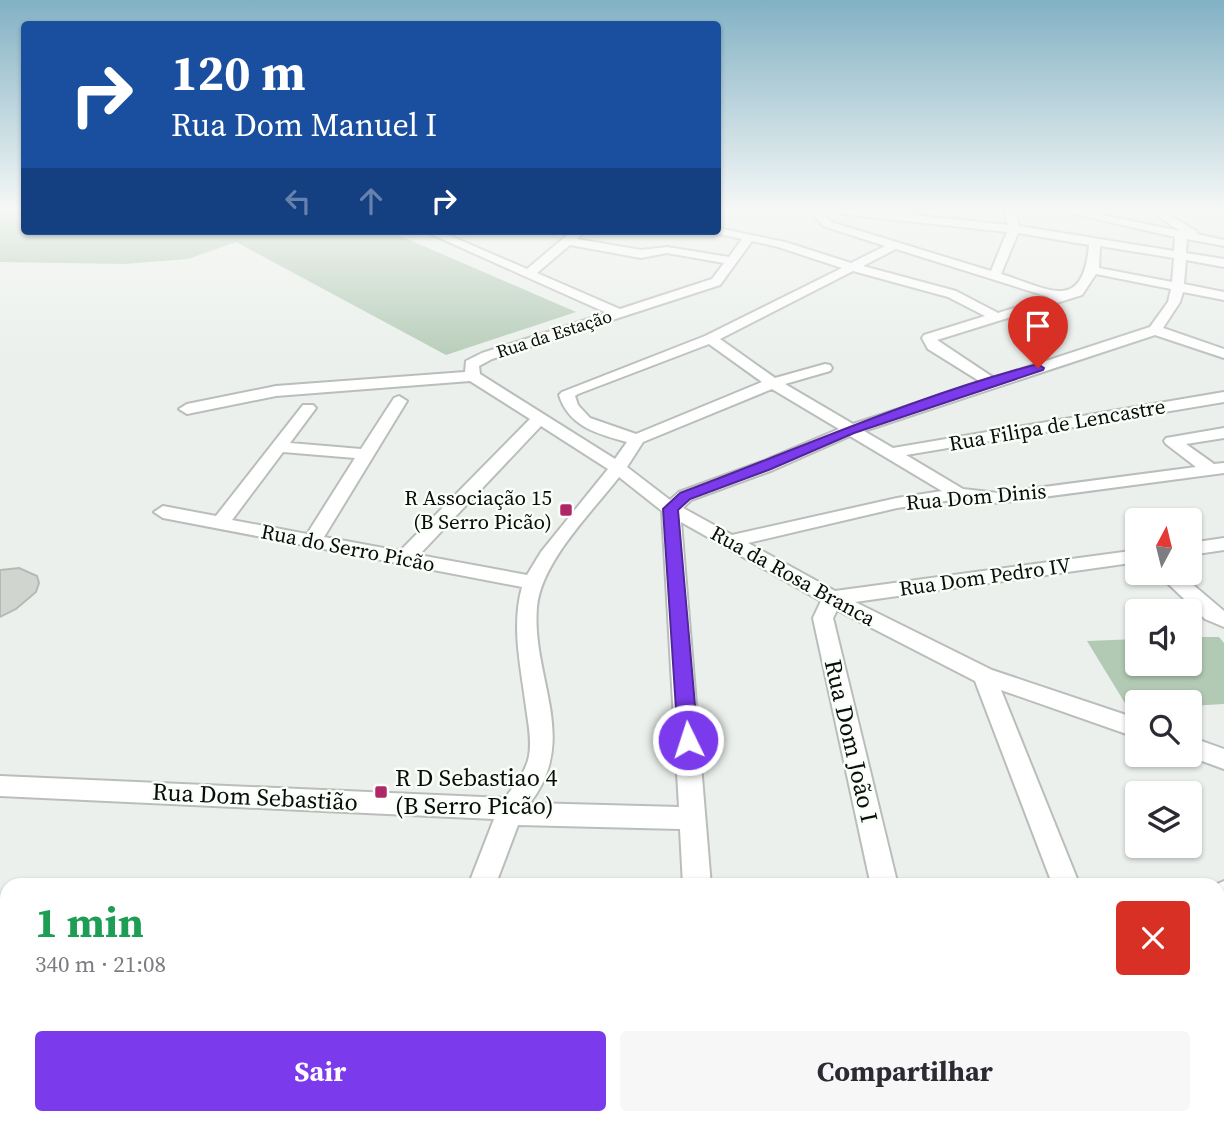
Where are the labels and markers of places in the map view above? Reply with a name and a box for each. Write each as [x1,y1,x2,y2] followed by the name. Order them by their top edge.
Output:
[1008,296,1068,368] pin
[404,483,552,536] place label: R Associação 15 (B Serro Picão)
[558,502,574,518] marker: R Associação 15 (B Serro Picão)
[395,761,558,822] place label: R D Sebastiao 4 (B Serro Picão)
[373,784,389,800] marker: R D Sebastiao 4 (B Serro Picão)

